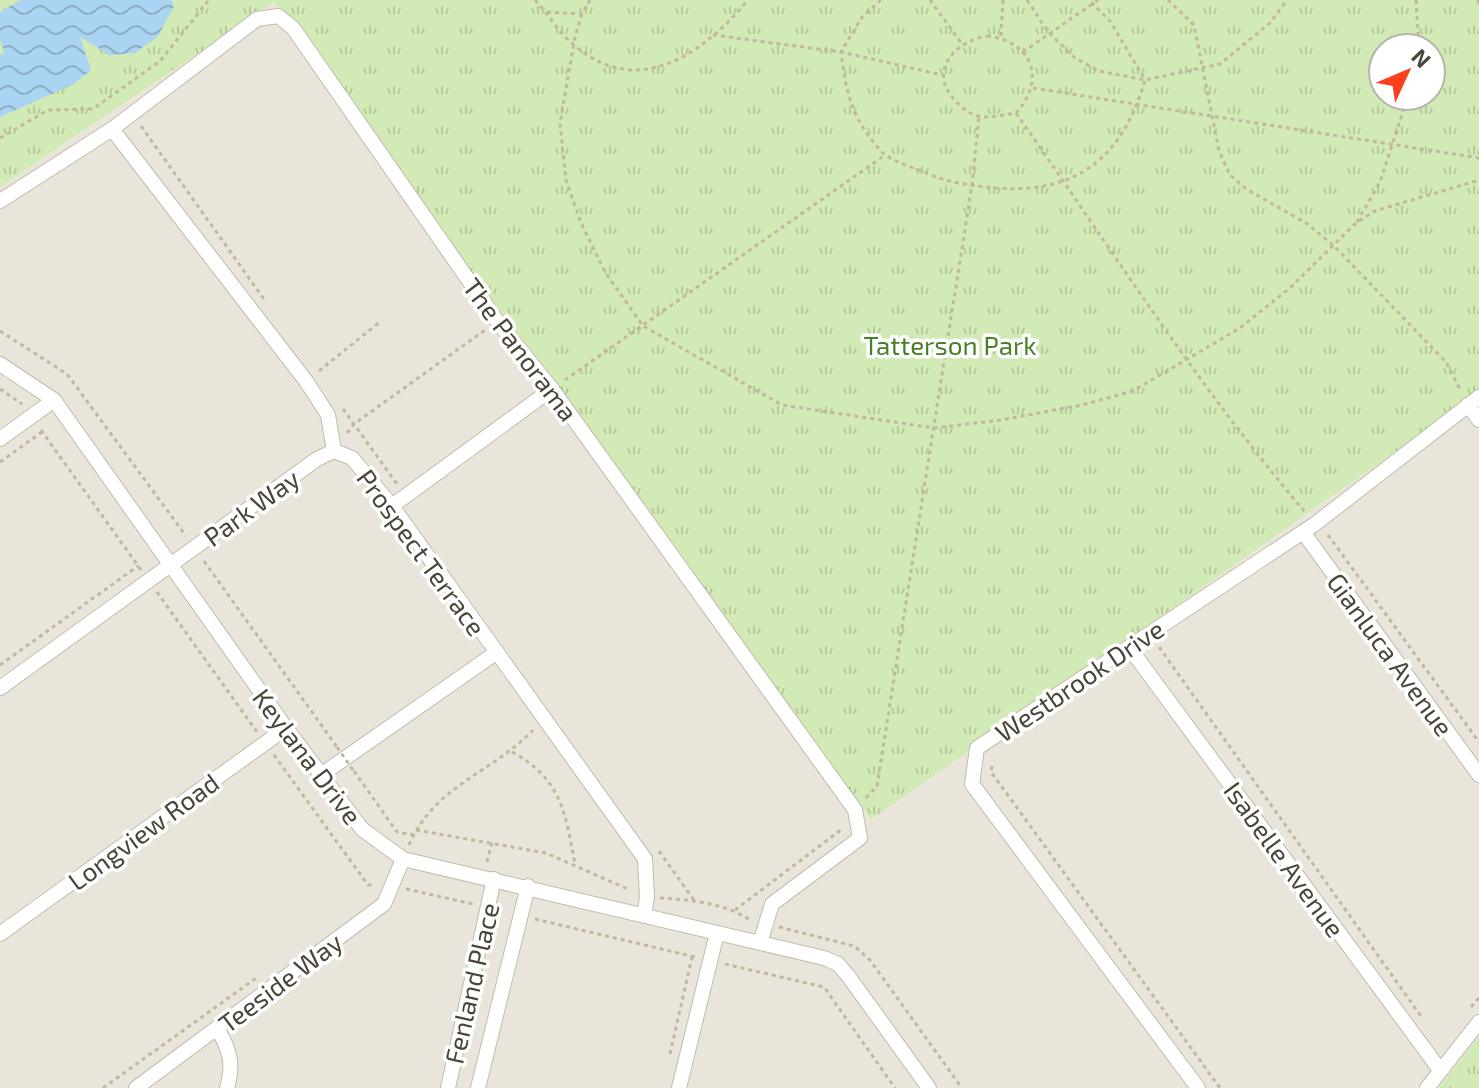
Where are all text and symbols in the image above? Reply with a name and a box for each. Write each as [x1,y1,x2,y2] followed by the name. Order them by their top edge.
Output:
[1367,32,1447,112] north arrow
[1407,43,1437,72] text: N
[457,271,585,427] street label: The Panorama
[863,329,1037,360] park label: Tatterson Park
[197,462,305,552] street label: Park Way
[351,463,493,641] street label: Prospect Terrace
[1321,566,1461,742] street label: Gianluca Avenue
[989,612,1169,748] street label: Westbrook Drive
[247,682,369,830] street label: Keylana Drive
[62,766,224,896] street label: Longview Road
[1218,775,1352,943] street label: Isabelle Avenue
[437,899,505,1067] street label: Fenland Place
[212,925,348,1038] street label: Teeside Way

